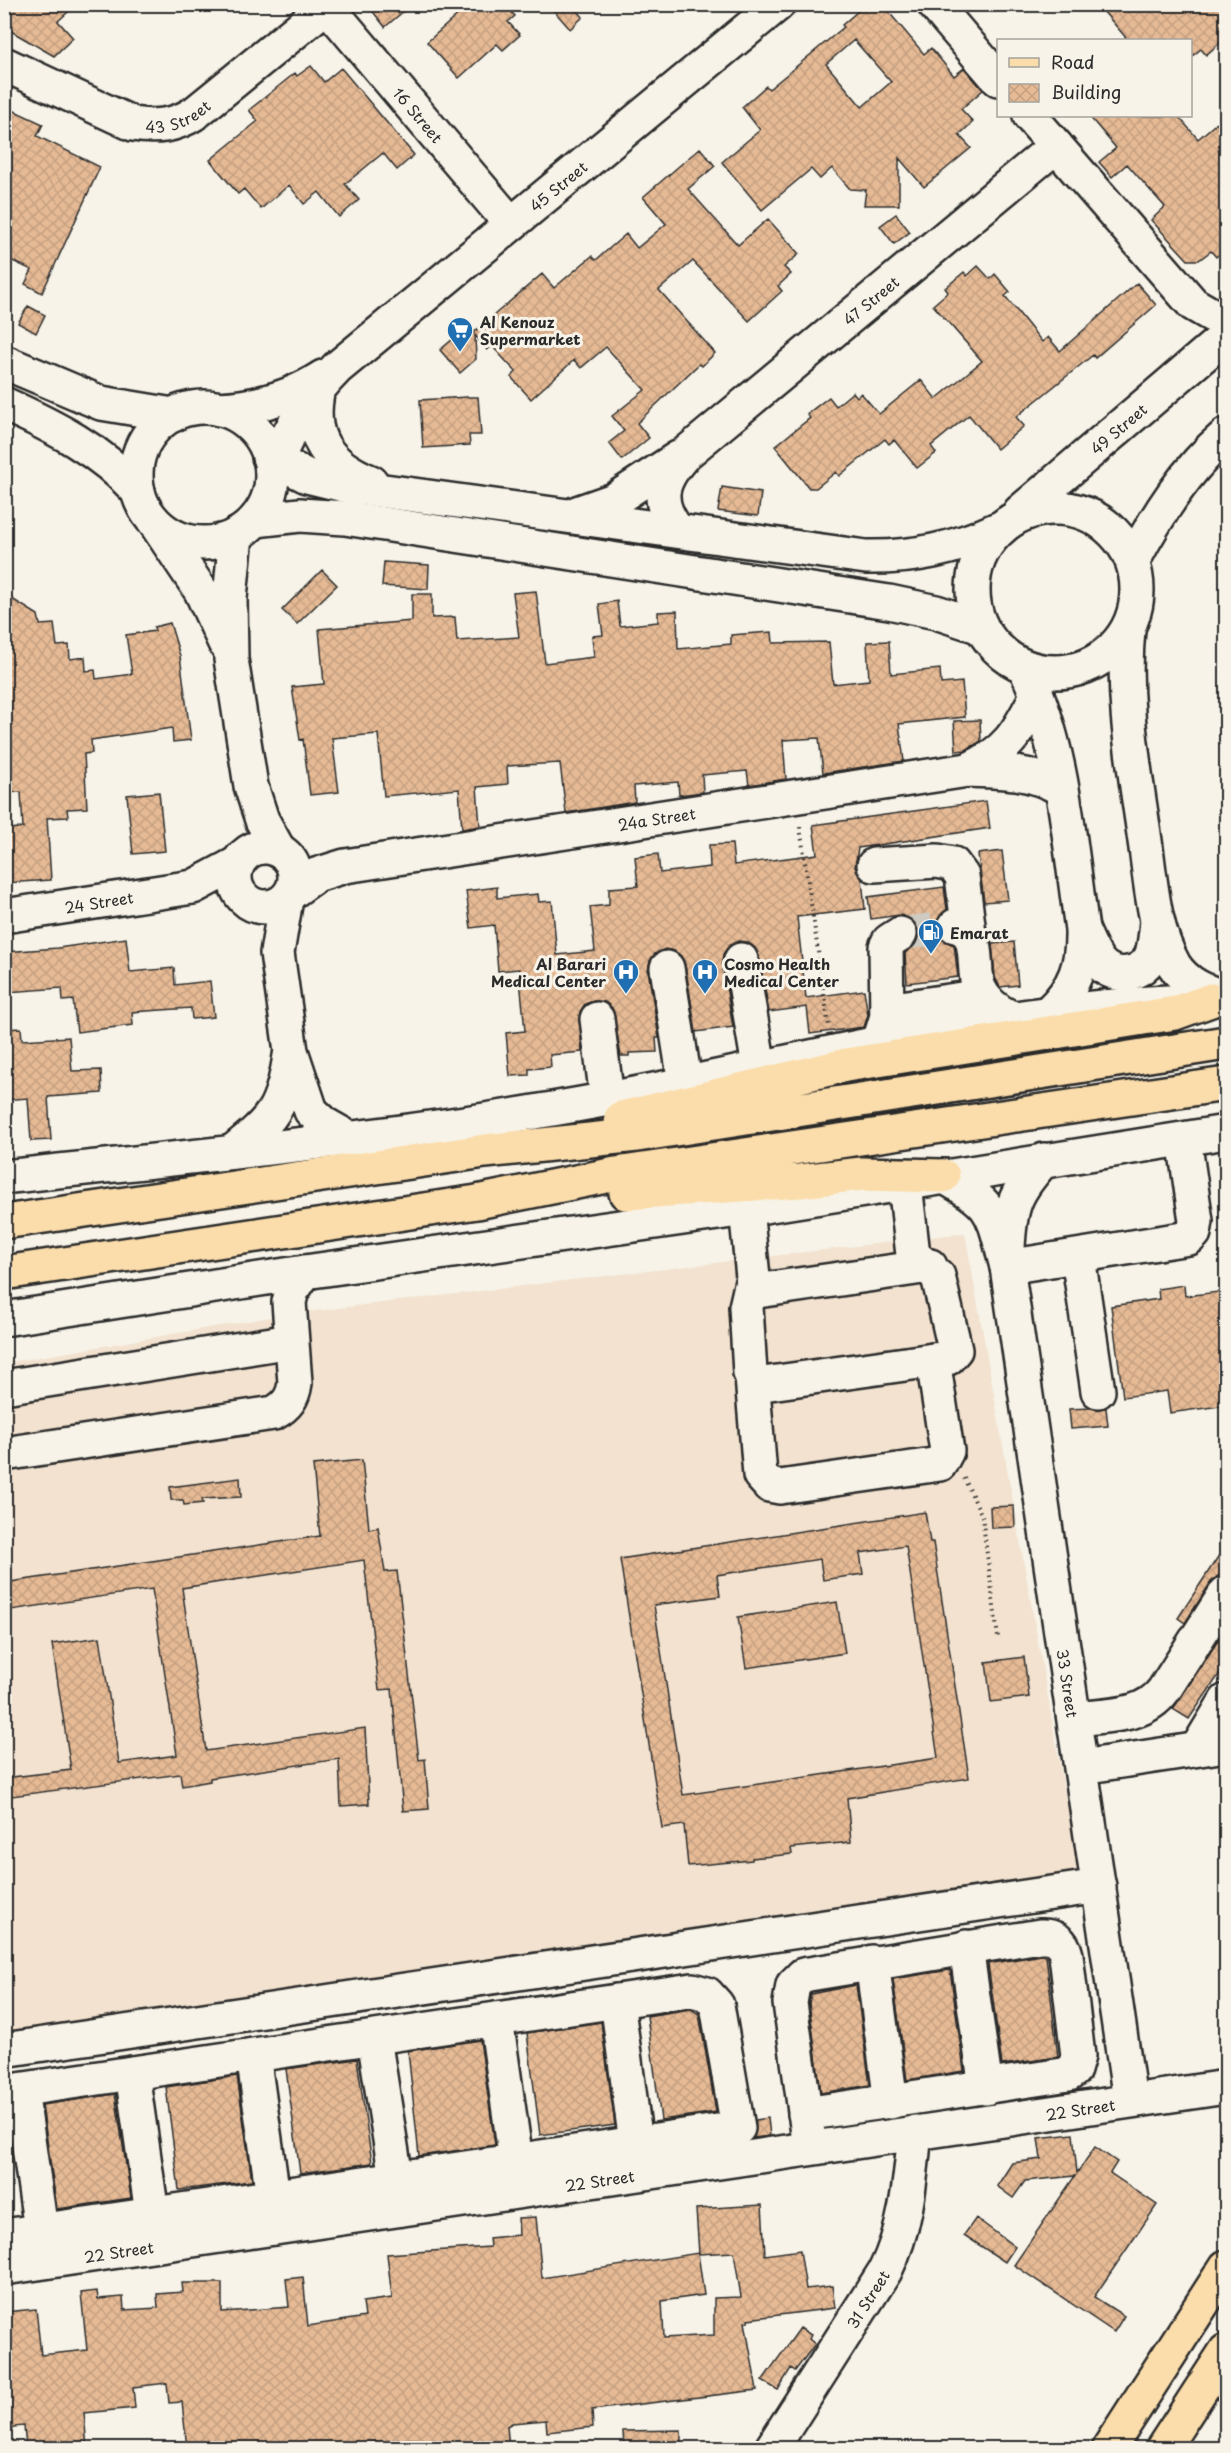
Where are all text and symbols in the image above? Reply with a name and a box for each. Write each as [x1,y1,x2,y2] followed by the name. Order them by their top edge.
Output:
[997,39,1192,117] legend
[1051,48,1095,75] text: Road
[1051,78,1121,105] text: Building
[388,82,449,147] street label: 16 Street
[145,94,215,137] street label: 43 Street
[524,155,592,217] street label: 45 Street
[838,270,903,330] street label: 47 Street
[479,310,581,350] place label: Al Kenouz Supermarket
[445,315,475,353] supermarket icon: Al Kenouz Supermarket
[1085,397,1151,459] street label: 49 Street
[616,801,697,835] street label: 24a Street
[63,885,135,918] street label: 24 Street
[916,917,946,955] fuel station icon: Emarat
[950,921,1009,944] place label: Emarat
[491,952,606,992] place label: Al Barari Medical Center
[724,952,839,992] place label: Cosmo Health Medical Center
[611,957,641,995] hospital icon: Al Barari Medical Center
[690,957,720,995] hospital icon: Cosmo Health Medical Center
[1052,1647,1085,1719] street label: 33 Street
[1044,2092,1117,2125] street label: 22 Street
[563,2163,636,2196] street label: 22 Street
[82,2234,155,2268] street label: 22 Street
[840,2265,894,2332] street label: 31 Street

